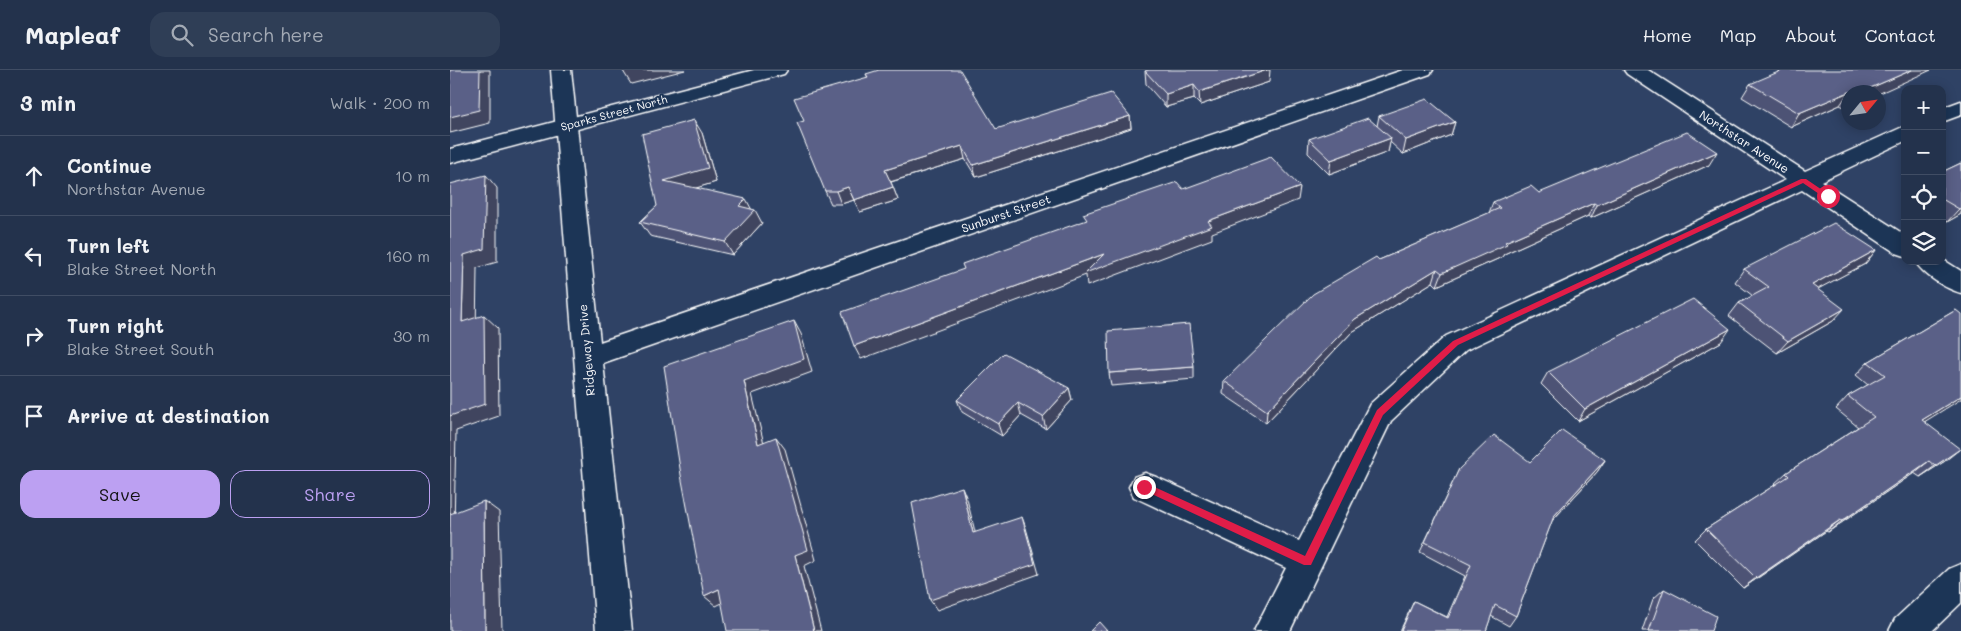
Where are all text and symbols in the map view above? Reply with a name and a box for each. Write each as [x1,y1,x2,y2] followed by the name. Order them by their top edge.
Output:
[150,12,500,57] search box
[25,19,120,50] text: Mapleaf
[168,21,196,49] icon: search
[208,22,324,47] text: Search here
[1643,23,1692,47] text: Home
[1720,23,1756,47] text: Map
[1784,23,1837,47] text: About
[1865,23,1936,47] text: Contact
[1841,85,1886,130] north arrow
[1901,85,1946,265] map controls
[1901,85,1946,130] button: +
[20,89,76,116] text: 3 min
[559,91,669,134] street label: Sparks Street North
[330,92,430,113] text: Walk · 200 m
[1697,106,1793,176] street label: Northstar Avenue
[1901,130,1946,175] button: −
[67,153,152,178] text: Continue
[20,162,48,190] icon: ahead
[395,165,430,186] text: 10 m
[1901,175,1946,220] button: locate
[67,178,206,199] text: Northstar Avenue
[1817,185,1840,208] route start
[959,190,1052,236] street label: Sunburst Street
[1901,220,1946,265] button: layers
[67,233,150,258] text: Turn left
[20,242,48,270] icon: left
[385,245,430,266] text: 160 m
[67,258,216,279] text: Blake Street North
[574,304,598,397] street label: Ridgeway Drive
[67,313,164,338] text: Turn right
[20,322,48,350] icon: right
[393,325,430,346] text: 30 m
[67,338,214,359] text: Blake Street South
[20,402,48,430] icon: arrive
[67,403,270,428] text: Arrive at destination
[20,470,220,518] button: Save
[230,470,430,518] button: Share
[1133,476,1156,499] route end

